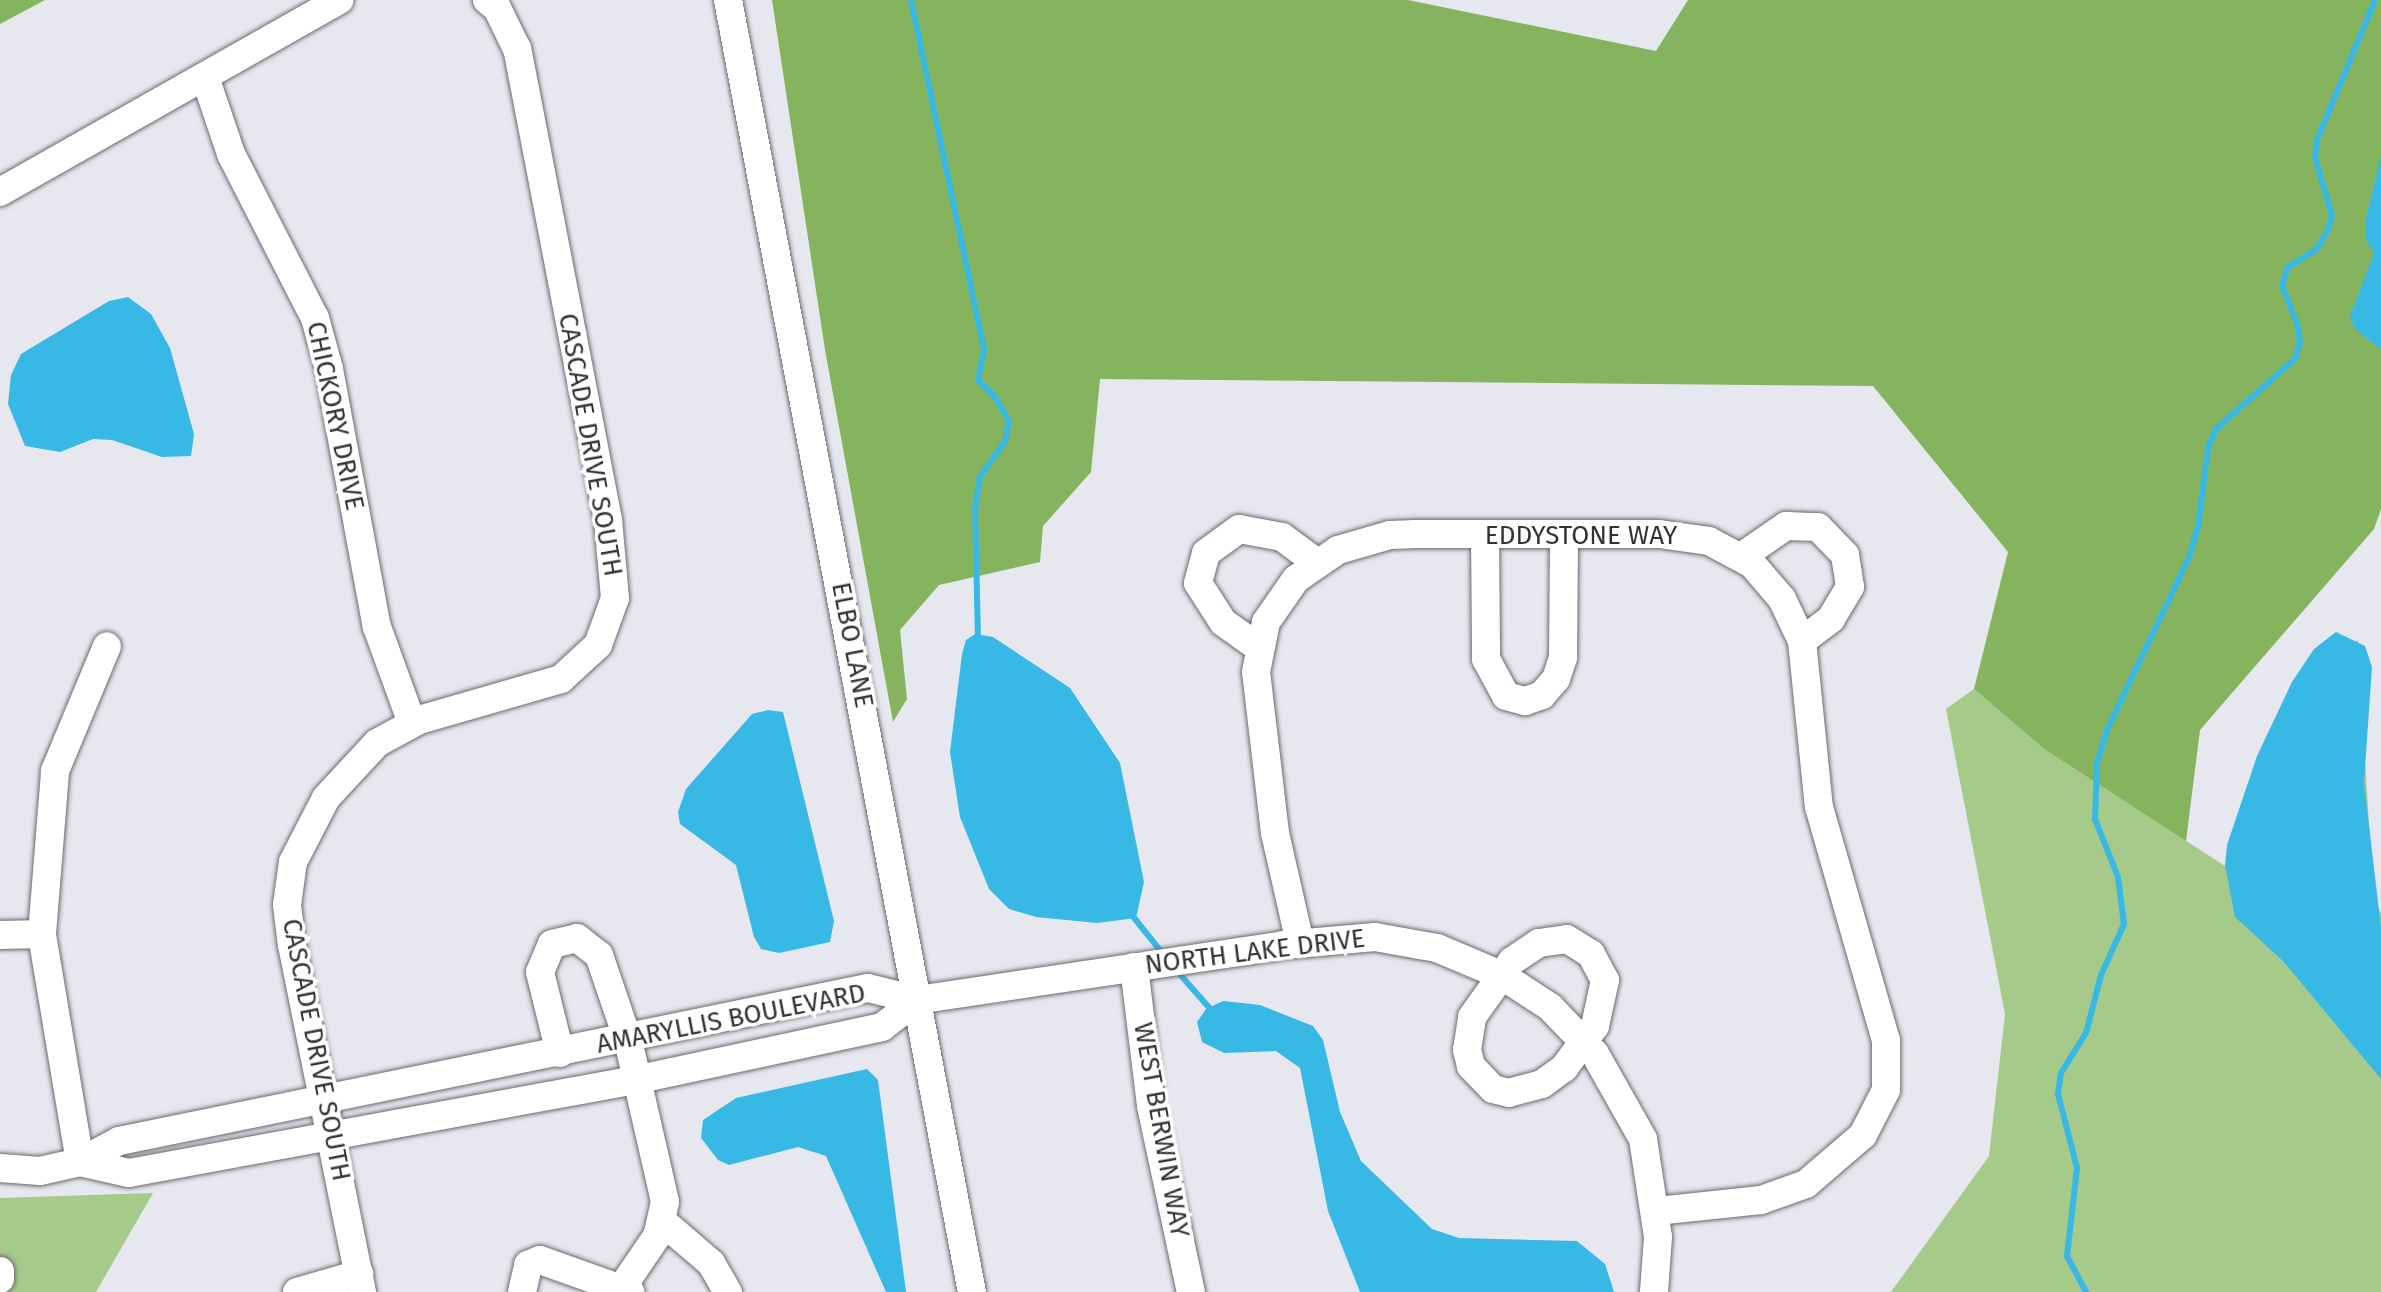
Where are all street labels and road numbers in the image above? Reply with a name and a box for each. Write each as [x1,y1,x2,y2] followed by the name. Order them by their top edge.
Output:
[551,311,629,579] street label: CASCADE DRIVE SOUTH
[300,319,370,513] street label: CHICKORY DRIVE
[1485,520,1677,552] street label: EDDYSTONE WAY
[825,580,879,710] street label: ELBO LANE
[275,916,357,1184] street label: CASCADE DRIVE SOUTH
[1143,923,1367,981] street label: NORTH LAKE DRIVE
[594,978,868,1060] street label: AMARYLLIS BOULEVARD
[1127,1020,1195,1240] street label: WEST BERWIN WAY

